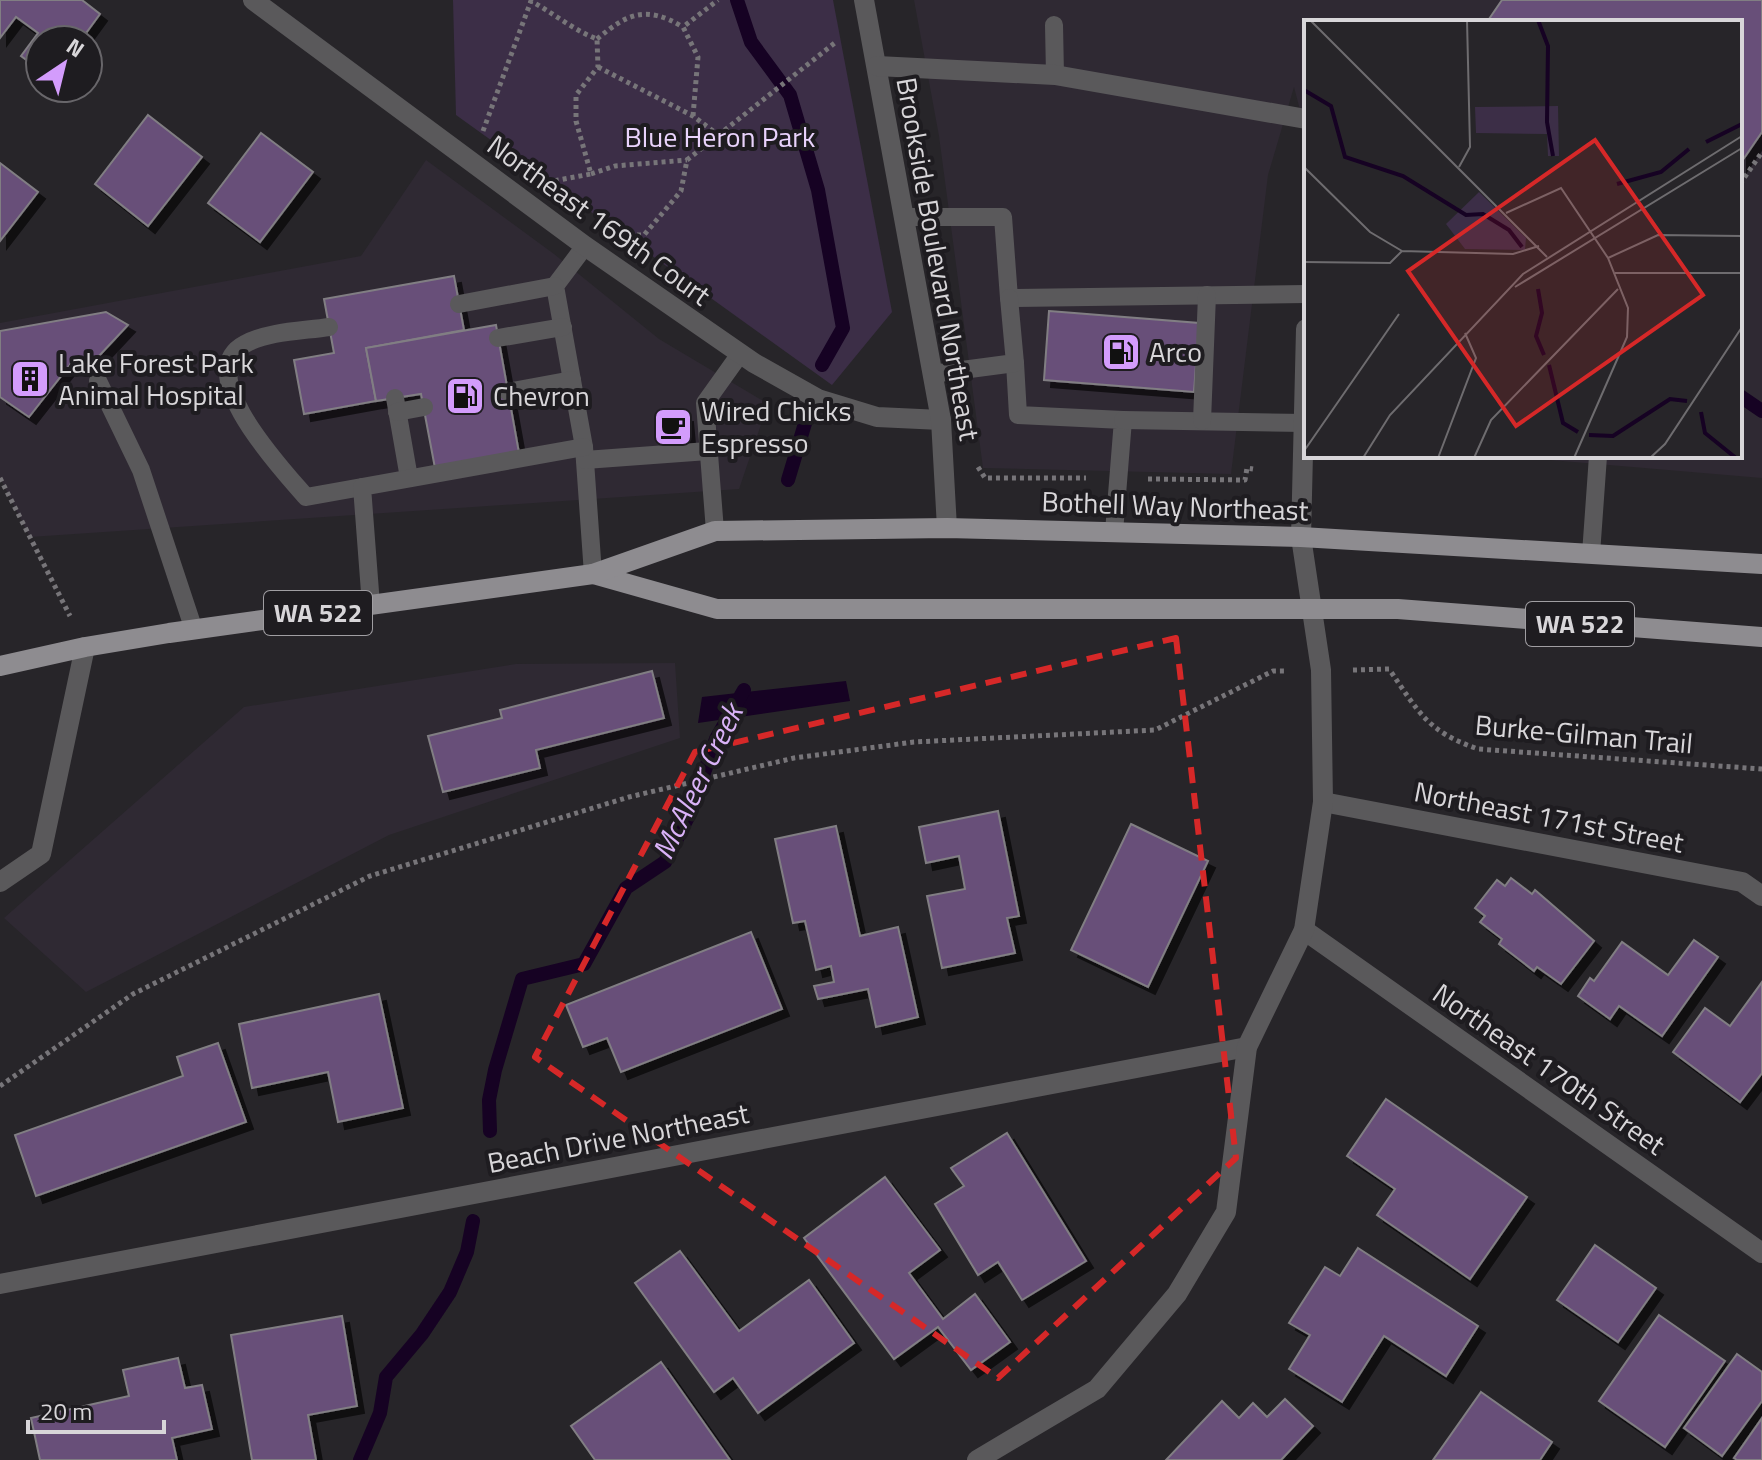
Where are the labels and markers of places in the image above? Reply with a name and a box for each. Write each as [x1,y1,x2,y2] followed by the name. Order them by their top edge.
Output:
[1149,330,1202,373] place label: Arco
[1100,331,1142,373] fuel station icon: Arco
[58,341,254,416] place label: Lake Forest Park Animal Hospital
[9,358,51,400] building icon: Lake Forest Park Animal Hospital
[493,374,590,417] place label: Chevron
[444,375,486,417] fuel station icon: Chevron
[701,389,852,464] place label: Wired Chicks Espresso
[652,406,694,448] cafe icon: Wired Chicks Espresso

